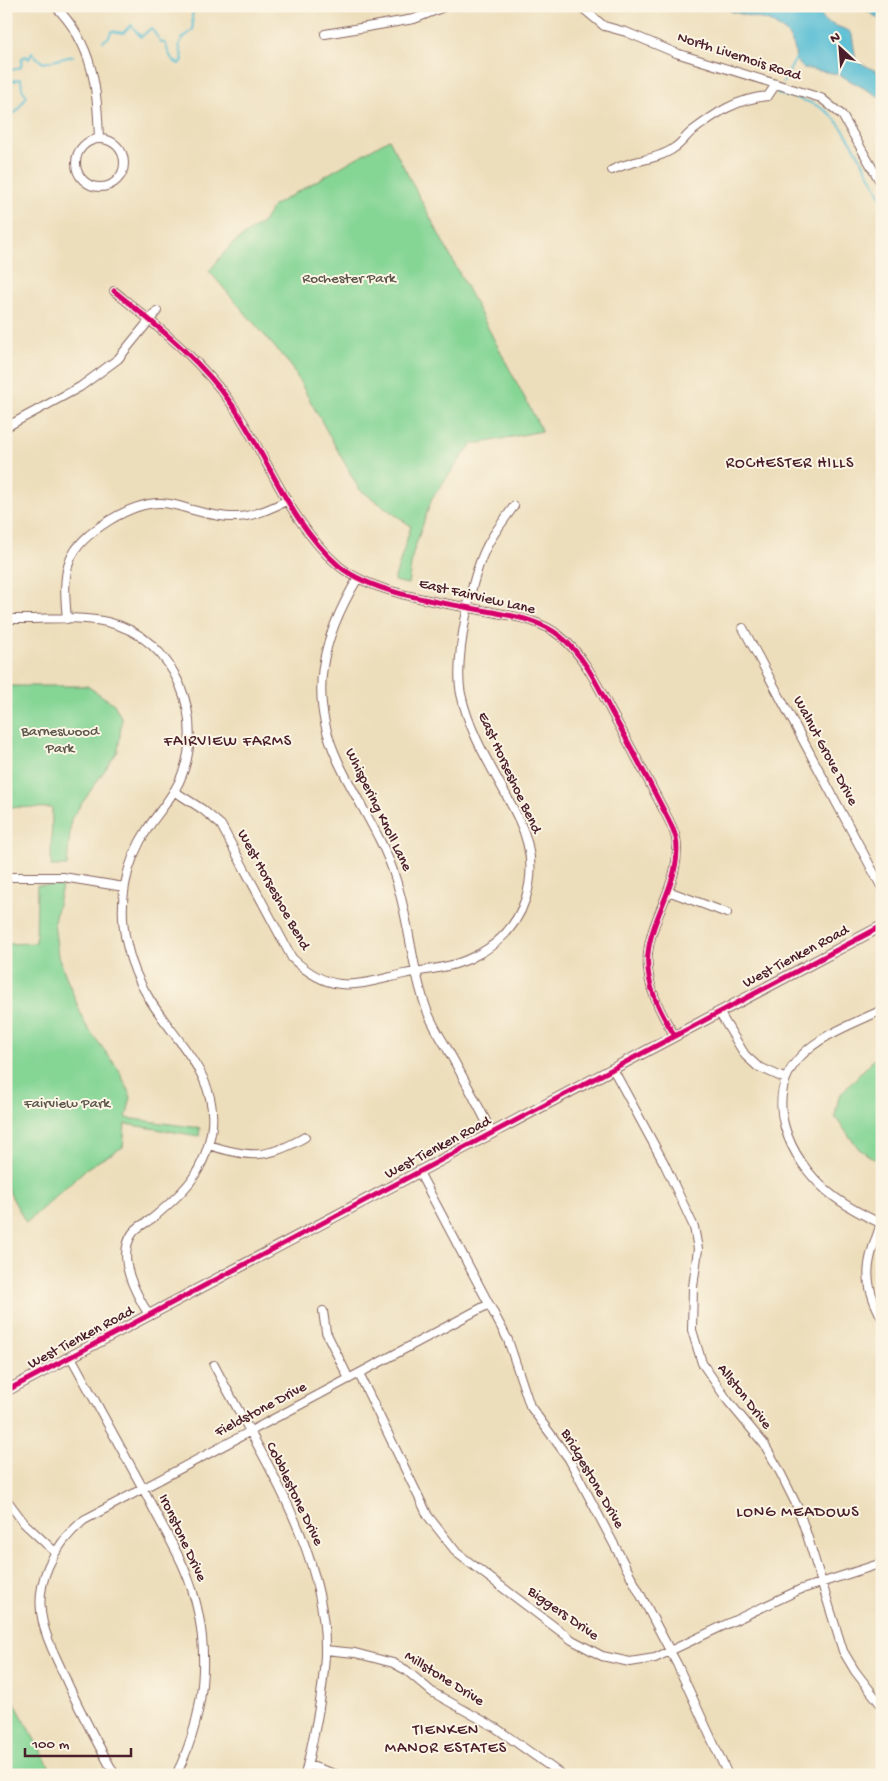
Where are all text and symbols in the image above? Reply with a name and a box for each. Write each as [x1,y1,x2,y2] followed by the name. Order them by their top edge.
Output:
[816,22,866,72] north arrow
[675,29,804,86] street label: North Livernois Road
[828,29,843,48] text: N
[302,270,397,288] park label: Rochester Park
[726,455,854,474] district label: ROCHESTER HILLS
[417,575,537,619] street label: East Fairview Lane
[789,693,862,809] street label: Walnut Grove Drive
[473,709,546,838] street label: East Horseshoe Bend
[20,723,100,758] park label: Barneswood Park
[163,733,292,752] district label: FAIRVIEW FARMS
[340,746,416,875] street label: Whispering Knoll Lane
[232,827,314,954] street label: West Horseshoe Bend
[740,921,853,993] street label: West Tienken Road
[23,1095,111,1113] park label: Fairview Park
[382,1112,495,1184] street label: West Tienken Road
[25,1302,138,1374] street label: West Tienken Road
[713,1361,775,1434] street label: Allston Drive
[211,1378,310,1442] street label: Fieldstone Drive
[556,1425,628,1532] street label: Bridgestone Drive
[261,1439,327,1549] street label: Cobblestone Drive
[154,1491,210,1585] street label: Ironstone Drive
[736,1504,860,1523] district label: LONG MEADOWS
[523,1582,602,1645] street label: Biggers Drive
[401,1647,487,1711] street label: Millstone Drive
[385,1722,507,1759] district label: TIENKEN MANOR ESTATES
[25,1726,131,1758] scale bar
[31,1736,70,1754] text: 100 m

